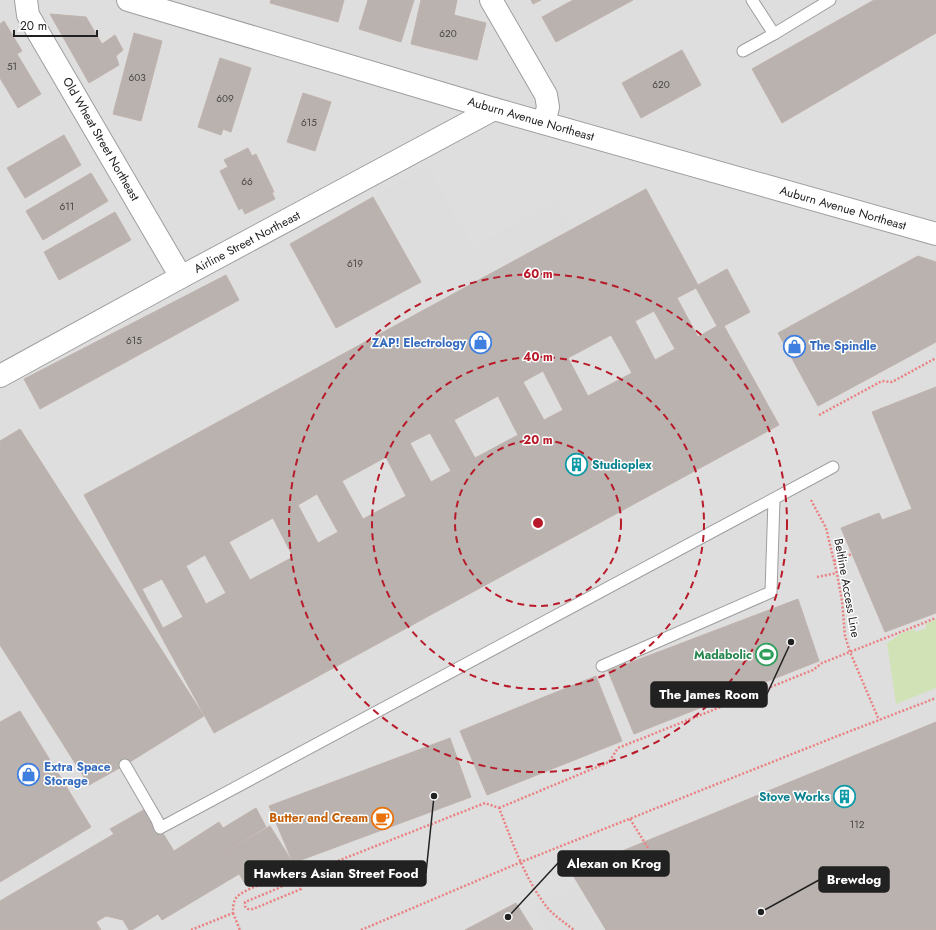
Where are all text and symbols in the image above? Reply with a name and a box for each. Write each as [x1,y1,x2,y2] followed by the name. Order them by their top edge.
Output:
[14,12,97,38] scale bar
[20,17,47,35] text: 20 m
[439,26,457,41] house number: 620
[7,59,17,74] house number: 51
[128,70,146,85] house number: 603
[58,74,144,204] street label: Old Wheat Street Northeast
[652,77,670,92] house number: 620
[216,91,234,106] house number: 609
[466,92,597,146] street label: Auburn Avenue Northeast
[301,115,317,130] house number: 615
[241,174,253,189] house number: 66
[778,181,909,235] street label: Auburn Avenue Northeast
[60,199,74,214] house number: 611
[191,206,303,278] street label: Airline Street Northeast
[347,256,363,271] house number: 619
[523,265,553,283] text: 60 m
[468,330,494,356] shop icon: ZAP! Electrology
[126,333,142,348] house number: 615
[782,333,808,359] shop icon: The Spindle
[372,334,467,352] place label: ZAP! Electrology
[810,337,877,355] place label: The Spindle
[523,348,553,366] text: 40 m
[523,431,553,449] text: 20 m
[564,452,590,478] building icon: Studioplex
[592,456,652,474] place label: Studioplex
[531,516,545,530] centre of rings
[829,537,865,639] street label: Beltline Access Line
[754,642,780,668] sports icon: Madabolic
[694,646,752,664] place label: Madabolic
[651,682,767,707] callout: The James Room
[659,685,759,704] text: The James Room
[44,758,111,790] place label: Extra Space Storage
[16,761,42,787] shop icon: Extra Space Storage
[832,784,858,810] building icon: Stove Works
[759,788,831,806] place label: Stove Works
[370,805,396,831] cafe icon: Butter and Cream
[269,809,368,827] place label: Butter and Cream
[850,817,865,832] house number: 112
[558,851,669,876] callout: Alexan on Krog
[566,854,661,873] text: Alexan on Krog
[245,861,426,886] callout: Hawkers Asian Street Food
[254,864,418,883] text: Hawkers Asian Street Food
[819,867,889,892] callout: Brewdog
[827,870,881,889] text: Brewdog

